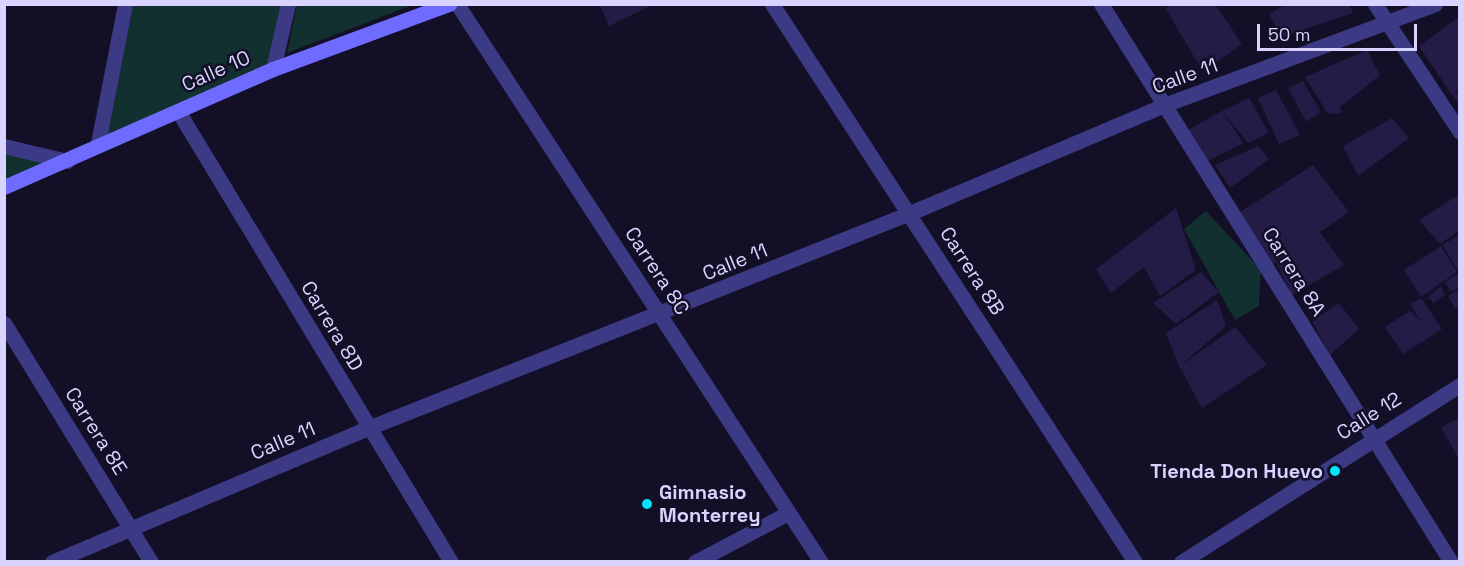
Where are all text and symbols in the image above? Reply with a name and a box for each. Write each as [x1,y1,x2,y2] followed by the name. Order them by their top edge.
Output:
[1260,12,1420,50] scale bar
[1268,23,1310,46] text: 50 m
[178,45,254,97] street label: Calle 10
[1149,53,1221,99] street label: Calle 11
[935,222,1009,320] street label: Carrera 8B
[620,223,694,319] street label: Carrera 8C
[1257,223,1331,321] street label: Carrera 8A
[699,238,771,286] street label: Calle 11
[296,277,368,375] street label: Carrera 8D
[60,383,132,479] street label: Carrera 8E
[1332,387,1406,445] street label: Calle 12
[247,417,319,465] street label: Calle 11
[1150,459,1323,483] place label: Tienda Don Huevo
[1328,464,1342,478] marker: Tienda Don Huevo
[659,480,761,527] place label: Gimnasio Monterrey
[640,497,654,511] marker: Gimnasio Monterrey

